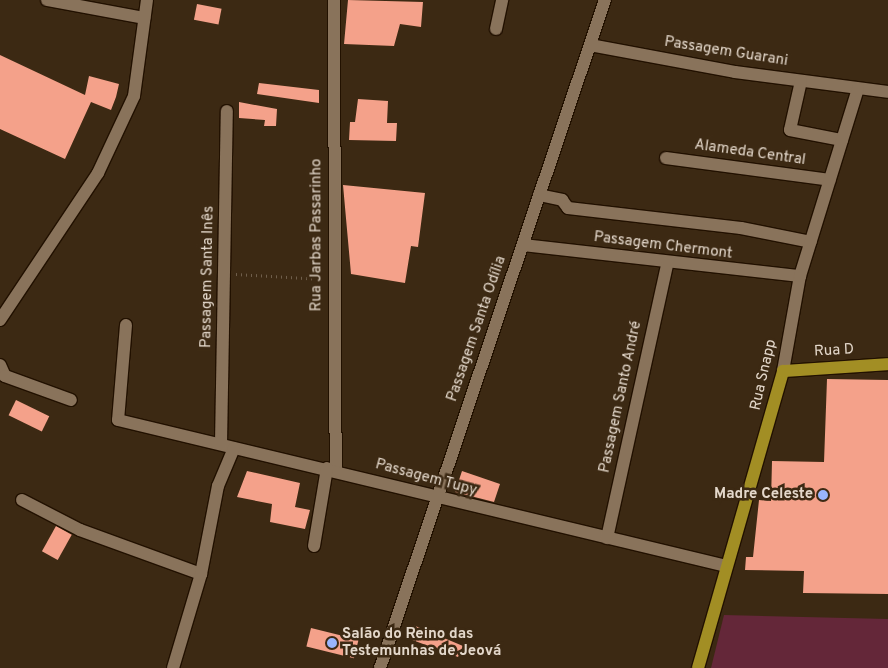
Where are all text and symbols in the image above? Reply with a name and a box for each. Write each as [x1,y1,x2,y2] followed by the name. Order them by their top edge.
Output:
[663,33,789,71] street label: Passagem Guarani
[693,136,807,170] street label: Alameda Central
[308,159,326,311] street label: Rua Jarbas Passarinho
[198,206,218,348] street label: Passagem Santa Inês
[593,229,733,263] street label: Passagem Chermont
[444,254,510,404] street label: Passagem Santa Odília
[596,319,646,475] street label: Passagem Santo André
[747,338,781,412] street label: Rua Snapp
[814,341,854,361] street label: Rua D
[373,456,479,500] street label: Passagem Tupy
[714,486,813,504] place label: Madre Celeste
[817,489,829,501] marker: Madre Celeste
[342,625,501,660] place label: Salão do Reino das Testemunhas de Jeová
[326,637,338,649] marker: Salão do Reino das Testemunhas de Jeová

